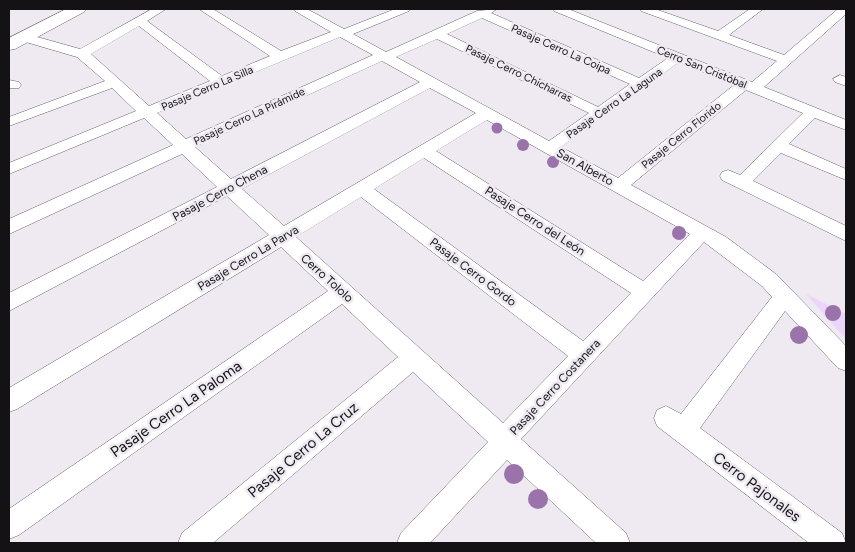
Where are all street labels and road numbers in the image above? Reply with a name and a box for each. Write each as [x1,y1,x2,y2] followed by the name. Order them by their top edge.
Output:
[509,22,613,77] street label: Pasaje Cerro La Coipa
[463,42,574,105] street label: Pasaje Cerro Chicharras
[655,43,749,91] street label: Cerro San Cristóbal
[159,63,255,114] street label: Pasaje Cerro La Silla
[564,65,665,142] street label: Pasaje Cerro La Laguna
[191,85,307,148] street label: Pasaje Cerro La Pirámide
[639,99,724,171] street label: Pasaje Cerro Florido
[554,146,616,188] street label: San Alberto
[170,162,270,224] street label: Pasaje Cerro Chena
[482,183,588,259] street label: Pasaje Cerro del León
[195,222,301,294] street label: Pasaje Cerro La Parva
[427,235,519,309] street label: Pasaje Cerro Gordo
[298,251,356,305] street label: Cerro Tololo
[507,336,603,438] street label: Pasaje Cerro Costanera
[107,357,245,461] street label: Pasaje Cerro La Paloma
[244,398,362,502] street label: Pasaje Cerro La Cruz
[710,448,804,526] street label: Cerro Pajonales

